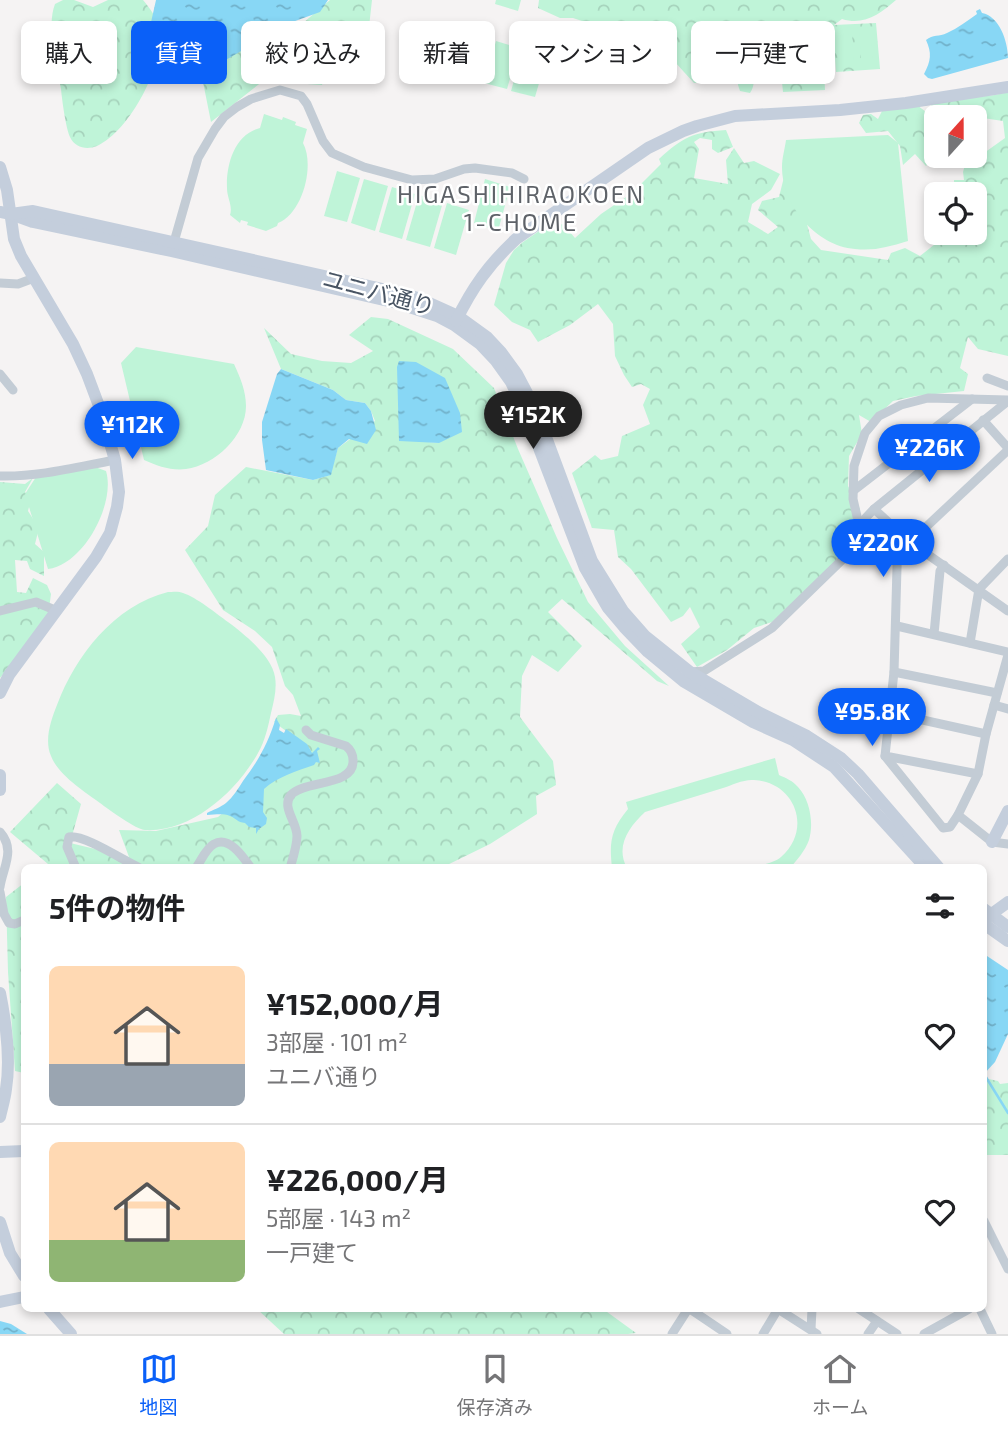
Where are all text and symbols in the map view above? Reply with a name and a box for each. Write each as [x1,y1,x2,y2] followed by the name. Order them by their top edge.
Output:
[21,21,117,84] chip: 購入
[131,21,227,84] chip: 賃貸
[241,21,385,84] chip: 絞り込み
[399,21,495,84] chip: 新着
[509,21,677,84] chip: マンション
[691,21,835,84] chip: 一戸建て
[924,105,987,168] north arrow
[924,105,987,245] map controls
[397,179,645,236] district label: HIGASHIHIRAOKOEN 1-CHOME
[924,182,987,245] button: locate
[320,264,438,320] street label: ユニバ通り
[484,392,582,451] pin: ¥152K
[500,400,566,428] text: ¥152K
[83,402,181,461] pin: ¥112K
[100,410,164,438] text: ¥112K
[880,424,978,484] pin: ¥226K
[894,433,964,461] text: ¥226K
[834,520,932,579] pin: ¥220K
[847,528,919,556] text: ¥220K
[815,688,929,748] pin: ¥95.8K
[834,697,910,725] text: ¥95.8K
[921,887,959,925] icon: filters
[49,889,186,925] text: 5件の物件
[266,985,444,1021] text: ¥152,000/月
[105,994,189,1078] icon: home
[921,1017,959,1055] icon: heart
[266,1028,407,1056] text: 3部屋 · 101 m²
[266,1062,381,1090] text: ユニバ通り
[266,1161,449,1197] text: ¥226,000/月
[105,1170,189,1254] icon: home
[921,1193,959,1231] icon: heart
[266,1204,411,1232] text: 5部屋 · 143 m²
[266,1238,358,1266] text: 一戸建て
[140,1350,178,1419] tab: 地図
[457,1350,533,1419] tab: 保存済み
[812,1350,868,1419] tab: ホーム

